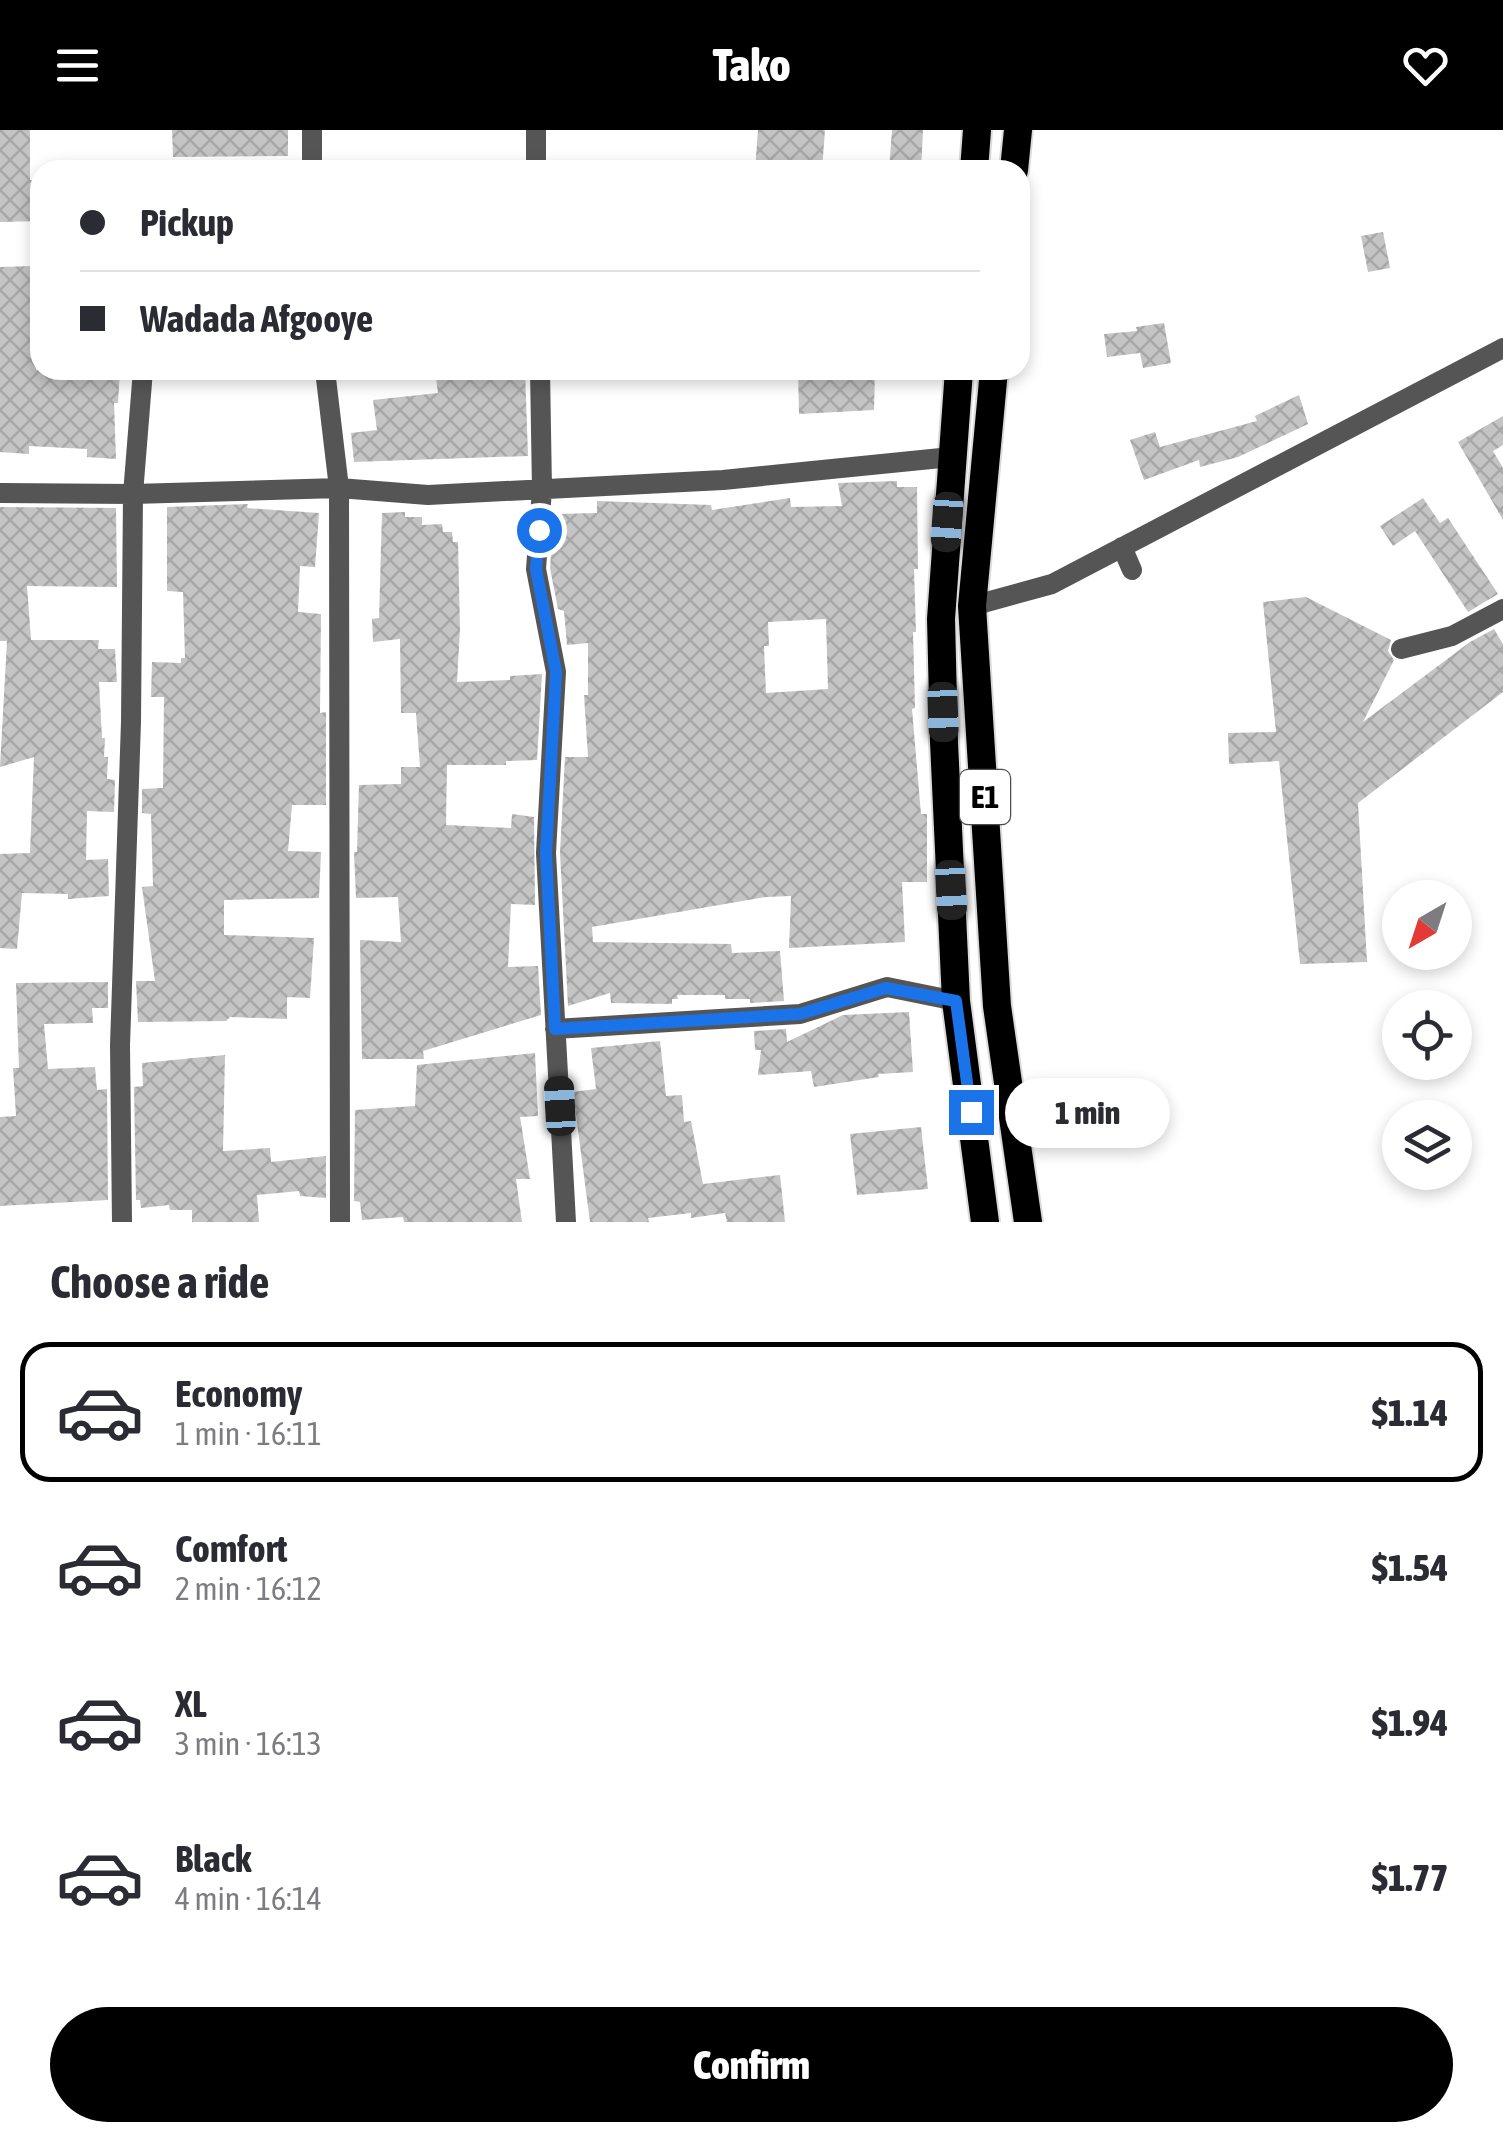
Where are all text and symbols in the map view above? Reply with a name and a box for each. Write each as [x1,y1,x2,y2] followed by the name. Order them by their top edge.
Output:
[50,38,105,93] icon: menu
[1398,38,1453,93] icon: heart
[713,39,790,91] text: Tako
[140,201,234,244] text: Pickup
[140,297,373,340] text: Wadada Afgooye
[930,491,964,553] car
[517,508,562,553] route start
[927,681,959,743] car
[960,770,1010,824] road number: E1
[934,859,968,921] car
[1382,880,1472,970] north arrow
[1382,880,1472,1190] map controls
[1382,990,1472,1080] button: locate
[543,1075,577,1137] car
[1006,1077,1171,1147] callout: 1 min
[949,1090,994,1135] route end
[1055,1094,1120,1131] text: 1 min
[1382,1100,1472,1190] button: layers
[50,1256,269,1308] text: Choose a ride
[55,1367,145,1457] icon: car
[175,1372,302,1415] text: Economy
[1372,1391,1448,1434] text: $1.14
[175,1415,322,1452] text: 1 min · 16:11
[55,1522,145,1612] icon: car
[175,1527,287,1570] text: Comfort
[1372,1546,1448,1589] text: $1.54
[175,1570,322,1607] text: 2 min · 16:12
[55,1677,145,1767] icon: car
[175,1682,207,1725] text: XL
[1372,1701,1448,1744] text: $1.94
[175,1725,322,1762] text: 3 min · 16:13
[55,1832,145,1922] icon: car
[175,1837,252,1880] text: Black
[1372,1856,1448,1899] text: $1.77
[175,1880,322,1917] text: 4 min · 16:14
[50,2007,1453,2122] button: Confirm

